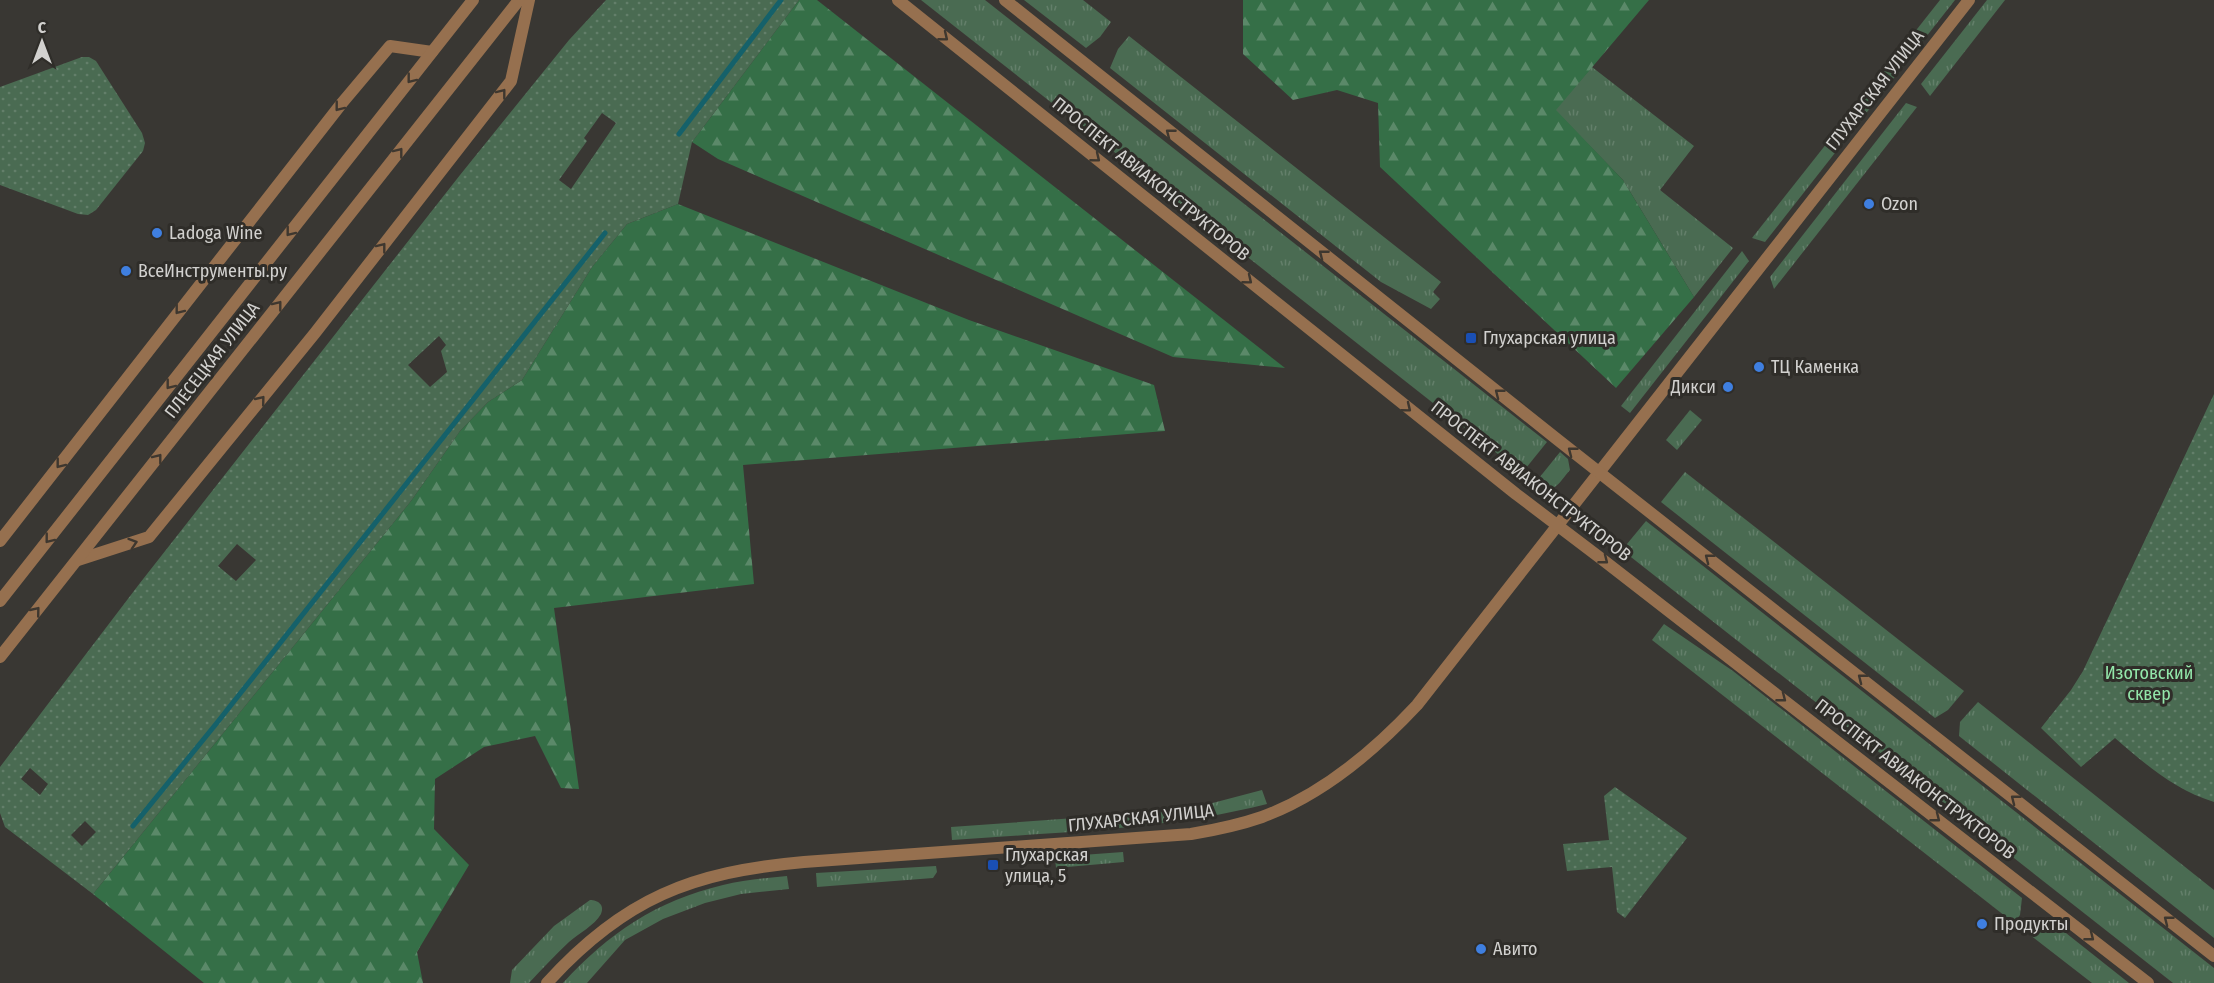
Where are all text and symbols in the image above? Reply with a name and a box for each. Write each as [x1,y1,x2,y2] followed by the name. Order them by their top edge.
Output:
[12,12,72,72] north arrow
[38,18,47,37] text: С
[1821,25,1929,155] street label: ГЛУХАРСКАЯ УЛИЦА
[937,29,948,40] one-way arrow
[407,72,418,83] one-way arrow
[494,89,505,100] one-way arrow
[1048,92,1254,266] street label: ПРОСПЕКТ АВИАКОНСТРУКТОРОВ
[335,100,346,111] one-way arrow
[1166,129,1177,140] one-way arrow
[392,148,403,159] one-way arrow
[1089,151,1100,162] one-way arrow
[1881,193,1918,215] place label: Ozon
[1862,197,1876,211] marker: Ozon
[169,222,262,244] place label: Ladoga Wine
[150,226,164,240] marker: Ladoga Wine
[287,226,298,237] one-way arrow
[374,242,385,253] one-way arrow
[1319,250,1330,261] one-way arrow
[138,260,287,282] place label: ВсеИнструменты.ру
[119,264,133,278] marker: ВсеИнструменты.ру
[1242,273,1253,284] one-way arrow
[160,297,265,423] street label: ПЛЕСЕЦКАЯ УЛИЦА
[271,301,282,312] one-way arrow
[176,303,187,314] one-way arrow
[1483,327,1616,349] place label: Глухарская улица
[1464,331,1478,345] marker: Глухарская улица
[1771,356,1859,378] place label: ТЦ Каменка
[1752,360,1766,374] marker: ТЦ Каменка
[1670,376,1716,398] place label: Дикси
[166,379,177,390] one-way arrow
[1721,380,1735,394] marker: Дикси
[1495,389,1506,400] one-way arrow
[253,395,264,406] one-way arrow
[1427,396,1636,566] street label: ПРОСПЕКТ АВИАКОНСТРУКТОРОВ
[1401,400,1412,411] one-way arrow
[1568,447,1579,458] one-way arrow
[150,454,161,465] one-way arrow
[56,457,67,468] one-way arrow
[46,532,57,543] one-way arrow
[127,538,138,550] one-way arrow
[1597,553,1608,564] one-way arrow
[1704,554,1715,565] one-way arrow
[29,607,40,618] one-way arrow
[2105,662,2193,705] park label: Изотовский сквер
[1857,675,1868,686] one-way arrow
[1775,691,1786,702] one-way arrow
[1811,694,2020,864] street label: ПРОСПЕКТ АВИАКОНСТРУКТОРОВ
[2011,796,2022,807] one-way arrow
[1067,799,1216,837] street label: ГЛУХАРСКАЯ УЛИЦА
[1930,810,1941,821] one-way arrow
[1005,844,1088,887] place label: Глухарская улица, 5
[986,858,1000,872] marker: Глухарская улица, 5
[1994,913,2069,935] place label: Продукты
[2164,916,2175,927] one-way arrow
[1975,917,1989,931] marker: Продукты
[2083,930,2094,941] one-way arrow
[1493,938,1538,960] place label: Авито
[1474,942,1488,956] marker: Авито

